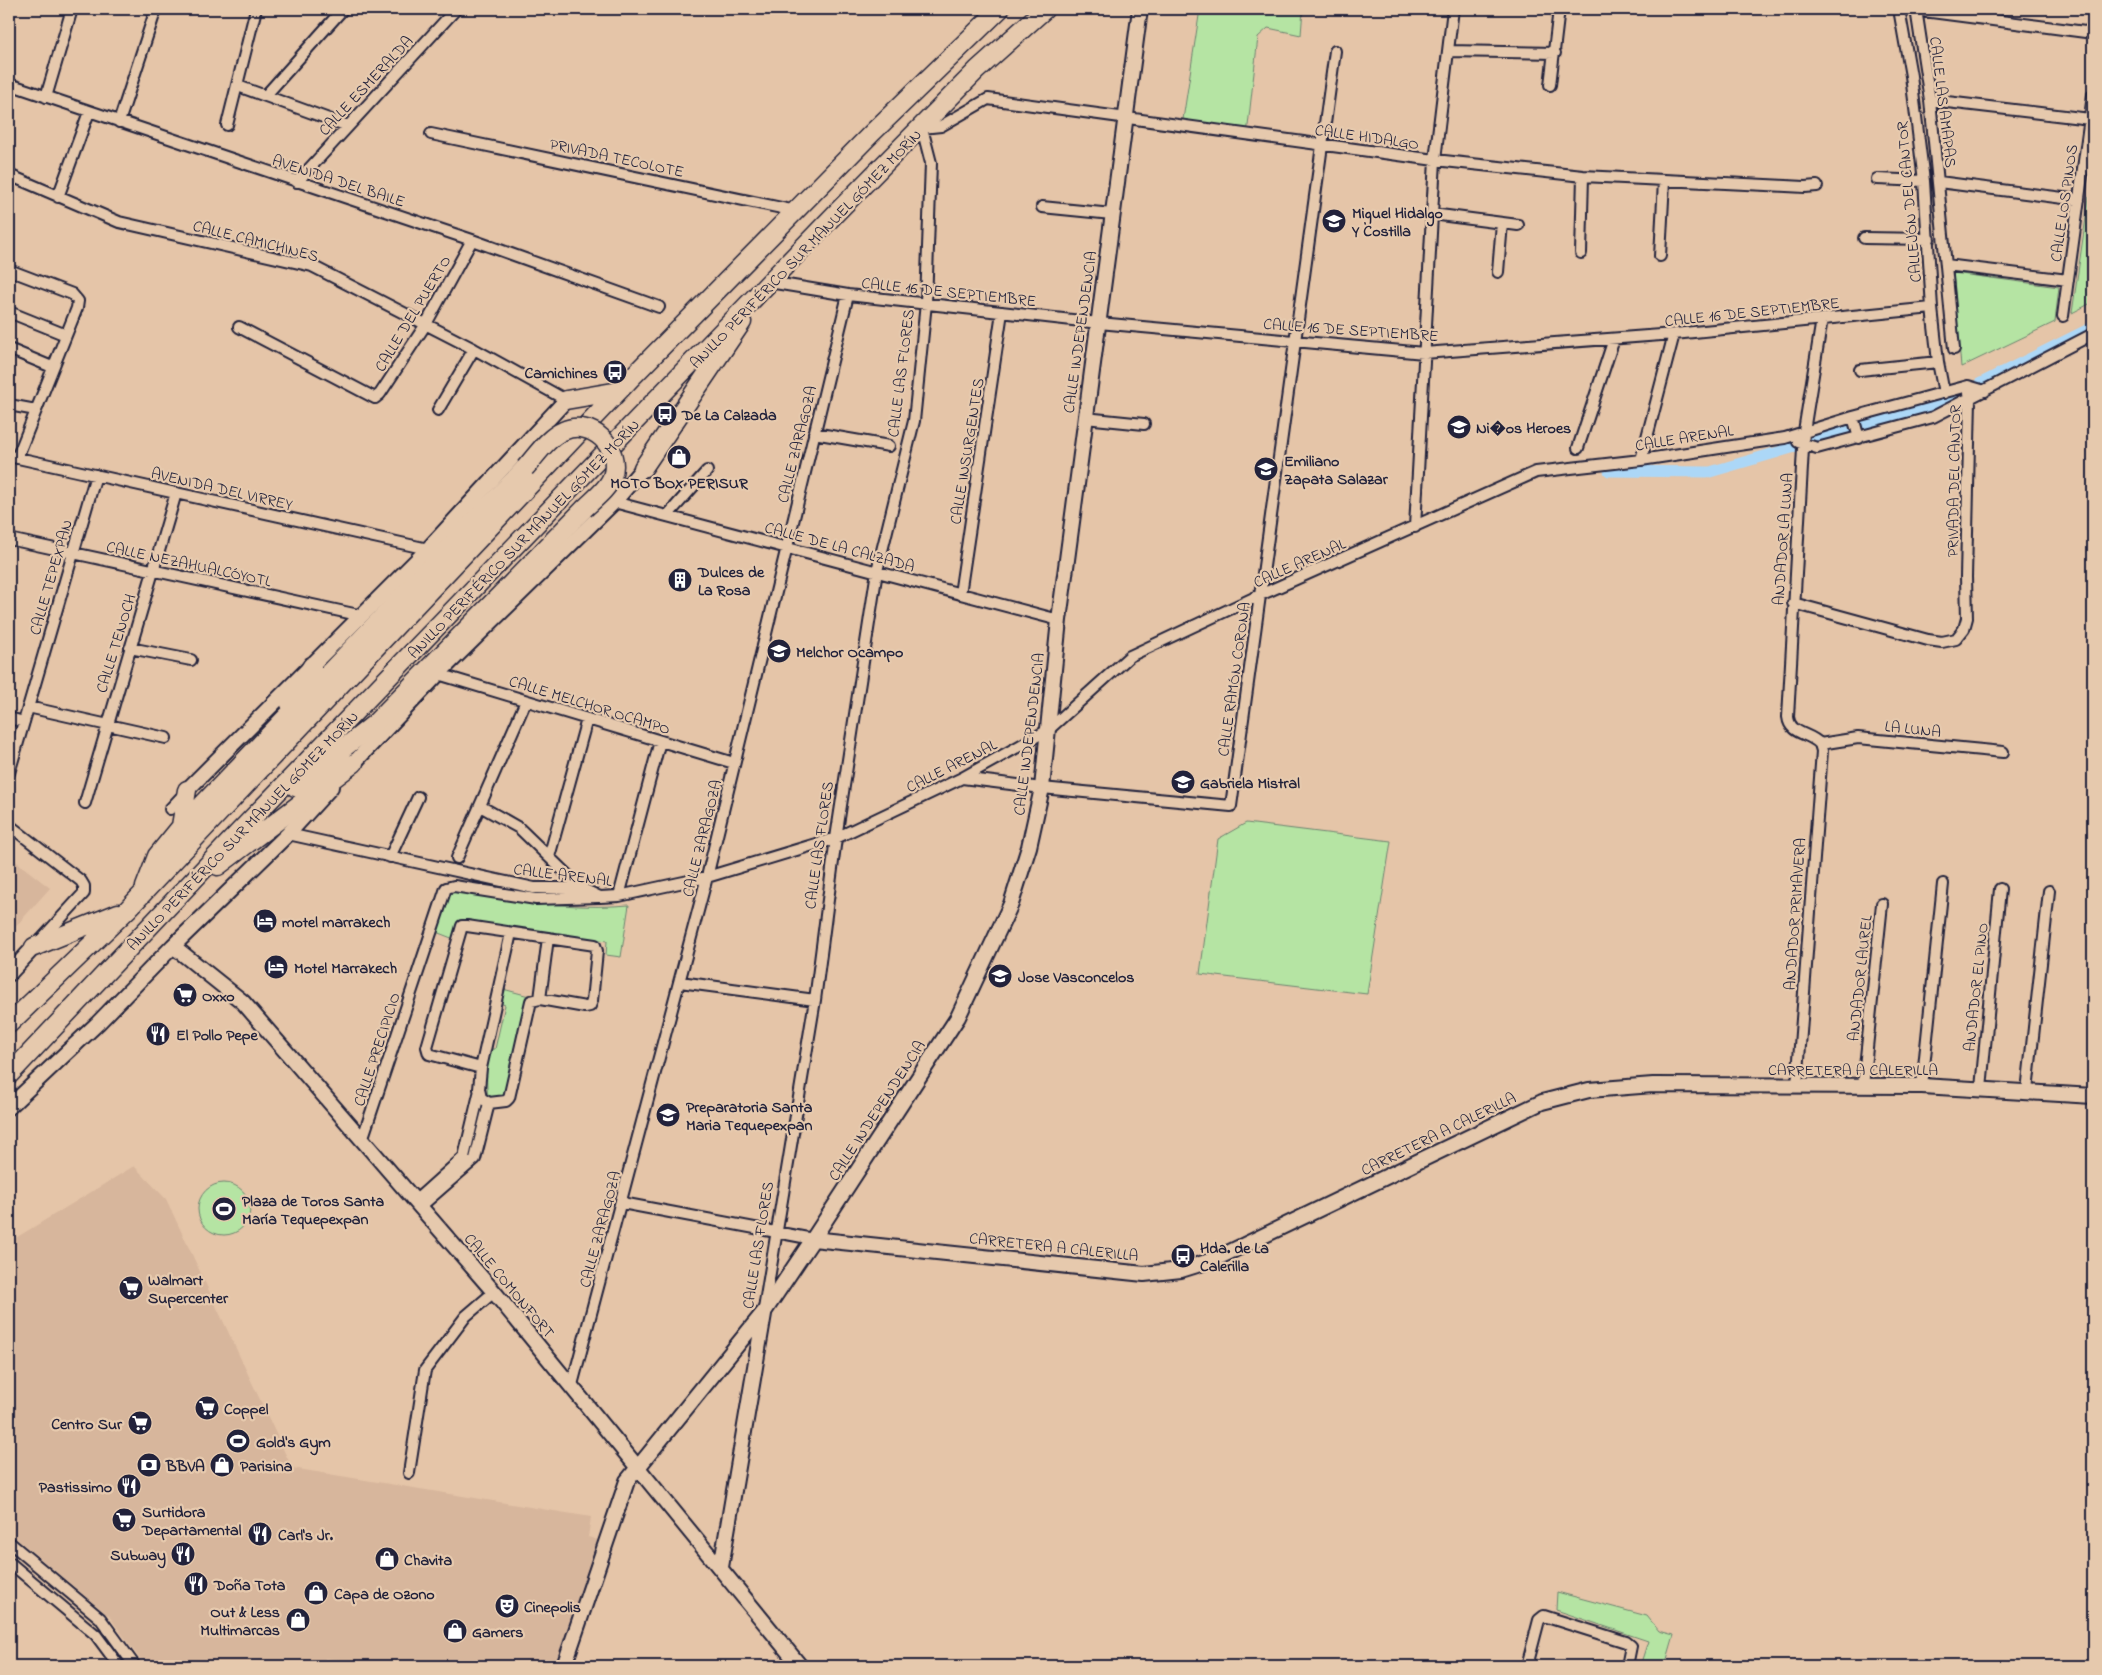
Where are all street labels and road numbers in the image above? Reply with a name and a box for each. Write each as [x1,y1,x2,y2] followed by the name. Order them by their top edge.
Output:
[313,31,420,142] street label: CALLE ESMERALDA
[1922,35,1962,169] street label: CALLE LAS AMAPAS
[1313,119,1420,157] street label: CALLE HIDALGO
[1891,120,1929,283] street label: CALLEJÓN DEL CANTOR
[685,124,928,375] street label: ANILLO PERIFÉRICO SUR MANUEL GÓMEZ MORÍN
[547,133,686,185] street label: PRIVADA TECOLOTE
[2045,143,2085,264] street label: CALLE LOS PINOS
[269,149,408,215] street label: AVENIDA DEL BAILE
[190,215,321,269] street label: CALLE CAMICHINES
[1058,249,1104,415] street label: CALLE INDEPENDENCIA
[369,251,458,377] street label: CALLE DEL PUERTO
[860,272,1037,314] street label: CALLE 16 DE SEPTIEMBRE
[1664,292,1841,334] street label: CALLE 16 DE SEPTIEMBRE
[882,308,922,439] street label: CALLE LAS FLORES
[1262,313,1439,349] street label: CALLE 16 DE SEPTIEMBRE
[945,376,991,526] street label: CALLE INSURGENTES
[772,383,824,506] street label: CALLE ZARAGOZA
[1942,405,1968,557] street label: PRIVADA DEL CANTOR
[403,414,646,665] street label: ANILLO PERIFÉRICO SUR MANUEL GÓMEZ MORÍN
[1633,419,1735,459] street label: CALLE ARENAL
[148,462,295,518] street label: AVENIDA DEL VIRREY
[1767,472,1801,606] street label: ANDADOR LA LUNA
[762,516,917,580] street label: CALLE DE LA CALZADA
[24,517,80,638] street label: CALLE TEPEXPAN
[1250,533,1350,595] street label: CALLE ARENAL
[104,536,273,594] street label: CALLE NEZAHUALCÓYOTL
[90,591,143,696] street label: CALLE TENOCH
[1212,600,1258,758] street label: CALLE RAMÓN CORONA
[1008,651,1052,817] street label: CALLE INDEPENDENCIA
[506,670,673,742] street label: CALLE MELCHOR OCAMPO
[122,706,365,957] street label: ANILLO PERIFÉRICO SUR MANUEL GÓMEZ MORÍN
[1883,715,1942,745] street label: LA LUNA
[902,734,1002,800] street label: CALLE ARENAL
[677,777,729,900] street label: CALLE ZARAGOZA
[799,780,841,911] street label: CALLE LAS FLORES
[1779,837,1813,991] street label: ANDADOR PRIMAVERA
[512,858,614,894] street label: CALLE ARENAL
[1842,914,1880,1042] street label: ANDADOR LAUREL
[1958,922,1996,1053] street label: ANDADOR EL PINO
[348,989,408,1110] street label: CALLE PRECIPICIO
[823,1036,932,1186] street label: CALLE INDEPENDENCIA
[1768,1059,1938,1083] street label: CARRETERA A CALERILLA
[1357,1087,1521,1183] street label: CARRETERA A CALERILLA
[574,1168,628,1291] street label: CALLE ZARAGOZA
[737,1180,781,1311] street label: CALLE LAS FLORES
[968,1227,1140,1269] street label: CARRETERA A CALERILLA
[457,1229,560,1344] street label: CALLE COMONFORT

